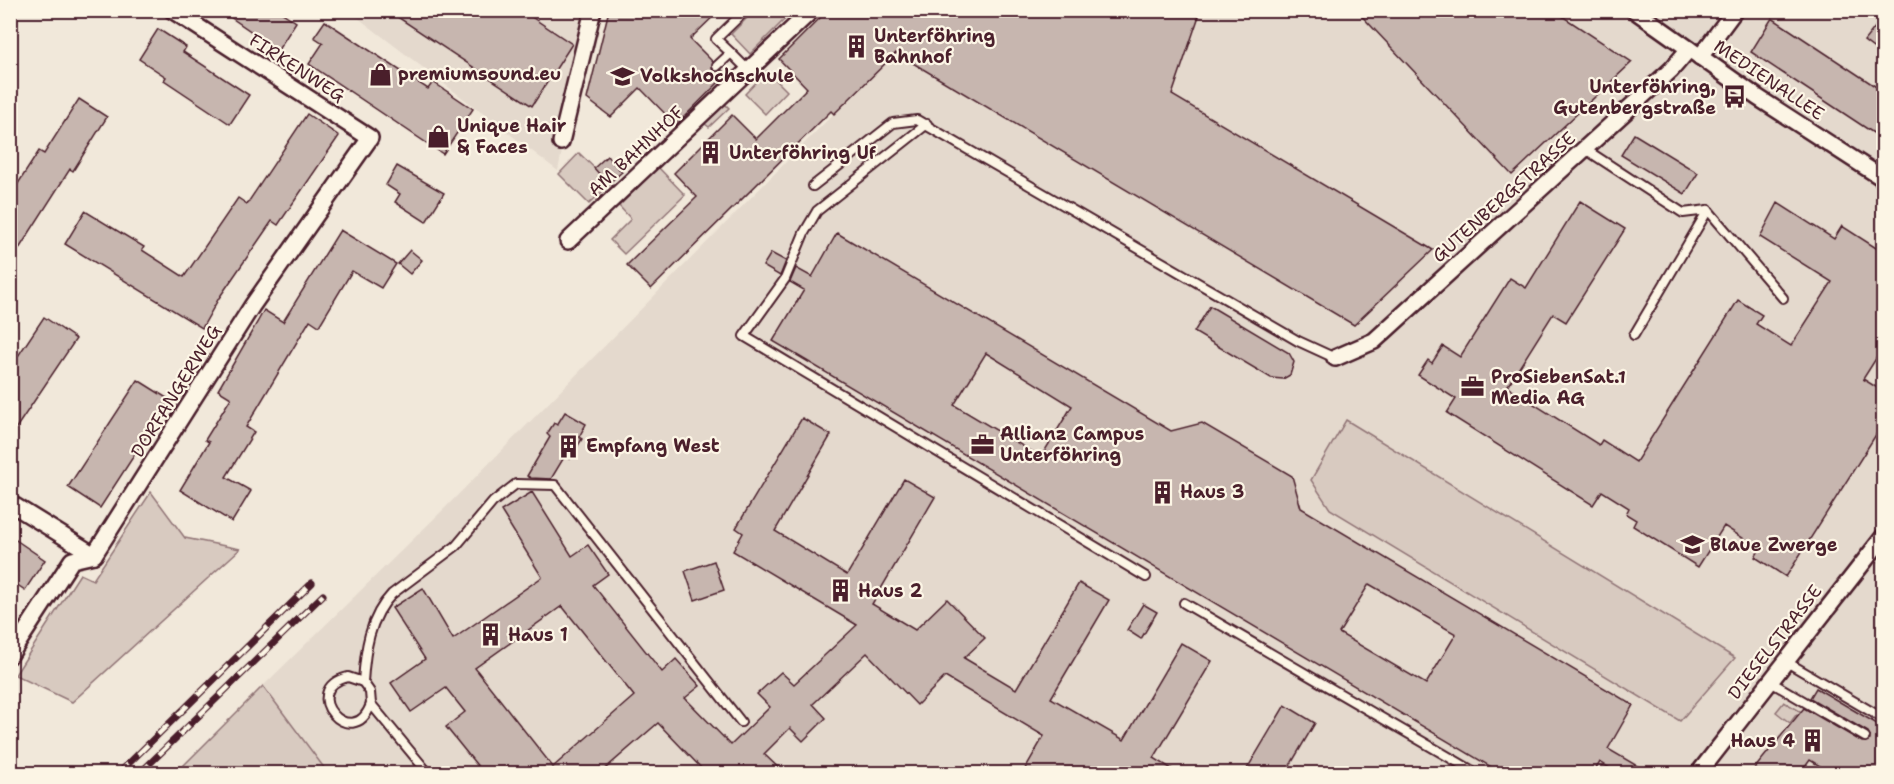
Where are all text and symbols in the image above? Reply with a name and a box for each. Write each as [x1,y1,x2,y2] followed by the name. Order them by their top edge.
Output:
[874,24,996,69] place label: Unterföhring Bahnhof
[245,28,350,108] street label: FIRKENWEG
[843,33,869,59] building icon: Unterföhring Bahnhof
[1709,34,1829,126] street label: MEDIENALLEE
[367,61,393,87] shop icon: premiumsound.eu
[398,62,561,86] place label: premiumsound.eu
[609,63,635,89] school or university icon: Volkshochschule
[640,64,795,88] place label: Volkshochschule
[1553,75,1716,120] place label: Unterföhring, Gutenbergstraße
[1721,84,1747,110] bus stop icon: Unterföhring, Gutenbergstraße
[583,100,689,202] street label: AM BAHNHOF
[457,114,567,159] place label: Unique Hair & Faces
[426,123,452,149] shop icon: Unique Hair & Faces
[1427,126,1581,268] street label: GUTENBERGSTRASSE
[698,140,724,166] building icon: Unterföhring Uf
[729,141,877,165] place label: Unterföhring Uf
[126,320,227,462] street label: DORFANGERWEG
[1491,365,1626,410] place label: ProSiebenSat.1 Media AG
[1460,374,1486,400] office icon: ProSiebenSat.1 Media AG
[1000,422,1144,467] place label: Allianz Campus Unterföhring
[969,431,995,457] office icon: Allianz Campus Unterföhring
[555,433,581,459] building icon: Empfang West
[586,434,720,458] place label: Empfang West
[1149,479,1175,505] building icon: Haus 3
[1180,480,1244,504] place label: Haus 3
[1679,532,1705,558] school or university icon: Blaue Zwerge
[1710,533,1838,557] place label: Blaue Zwerge
[827,578,853,604] building icon: Haus 2
[858,579,923,603] place label: Haus 2
[1723,580,1827,704] street label: DIESELSTRASSE
[477,622,503,648] building icon: Haus 1
[508,623,568,647] place label: Haus 1
[1800,728,1826,754] building icon: Haus 4
[1731,729,1795,753] place label: Haus 4

